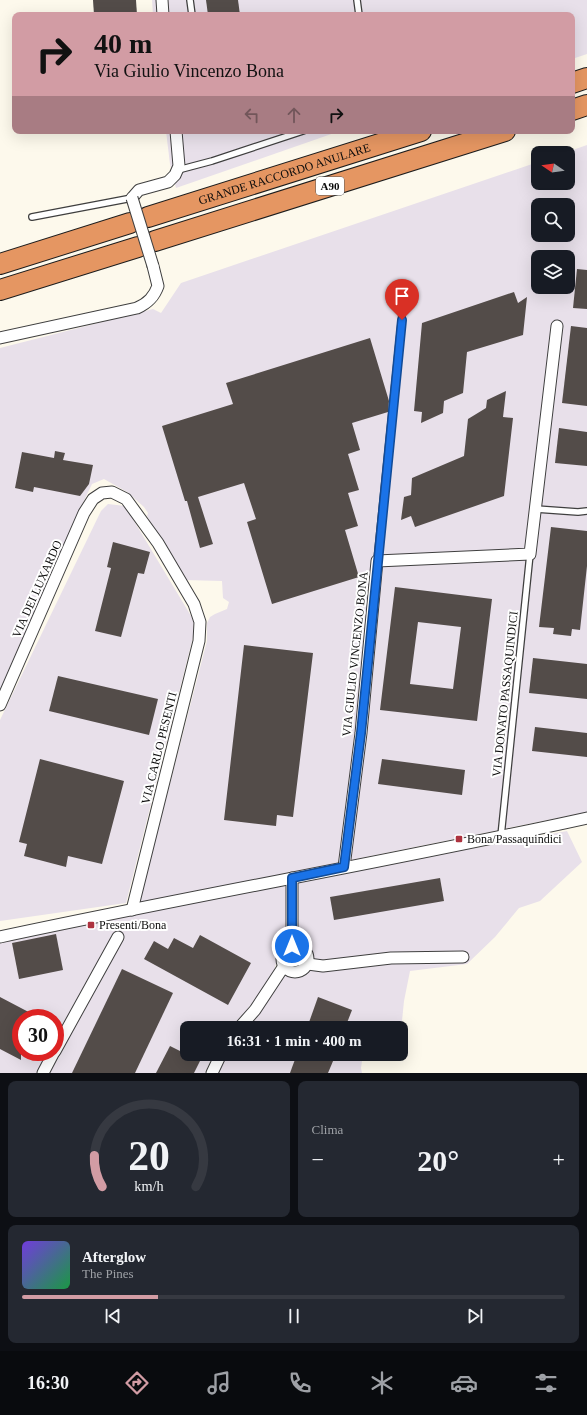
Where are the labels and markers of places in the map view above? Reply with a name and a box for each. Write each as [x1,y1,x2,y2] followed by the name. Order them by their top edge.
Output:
[385,279,419,320] pin
[467,832,562,846] place label: Bona/Passaquindici
[454,834,464,844] marker: Bona/Passaquindici
[99,918,167,932] place label: Presenti/Bona
[86,920,96,930] marker: Presenti/Bona

